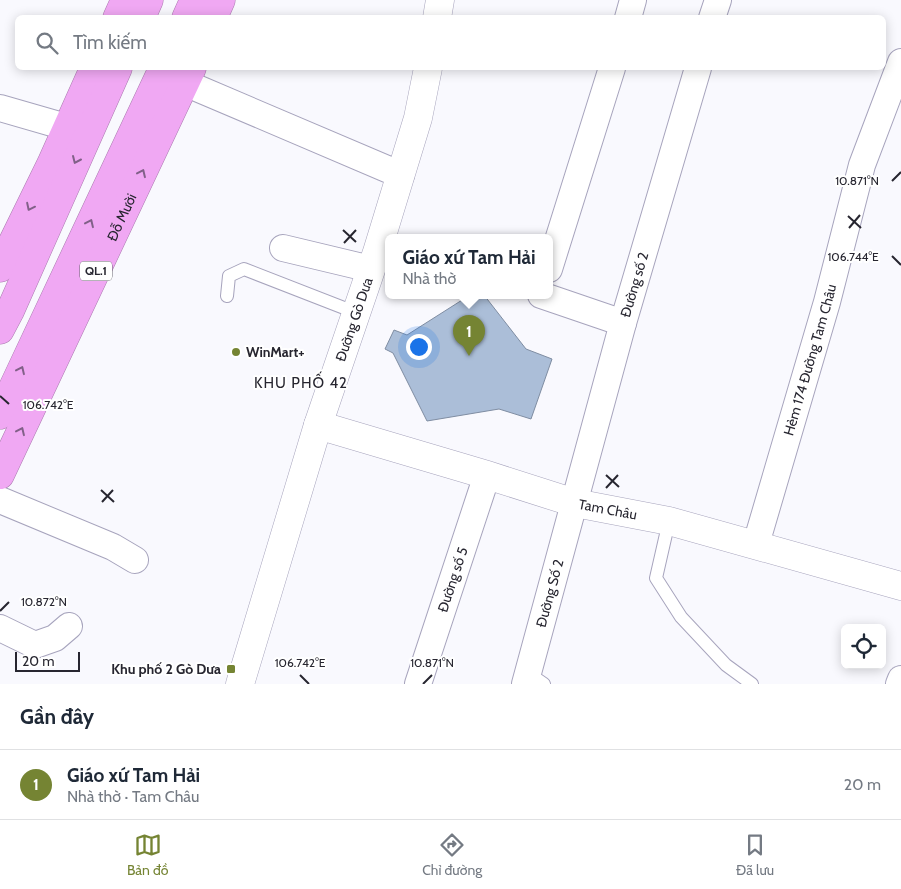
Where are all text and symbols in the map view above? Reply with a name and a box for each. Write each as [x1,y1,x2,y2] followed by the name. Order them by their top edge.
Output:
[15,15,886,70] search box
[33,29,61,57] icon: search
[73,31,147,54] text: Tìm kiếm
[71,155,82,164] one-way arrow
[136,169,147,178] one-way arrow
[835,173,879,188] text: 10.871°N
[103,191,140,244] street label: Đỗ Mười
[26,202,36,211] one-way arrow
[83,219,94,228] one-way arrow
[385,234,553,299] popup
[402,246,536,269] text: Giáo xứ Tam Hải
[827,249,879,264] text: 106.744°E
[616,250,652,319] street label: Đường số 2
[80,262,112,280] road number: QL.1
[402,269,456,288] text: Nhà thờ
[331,275,377,364] street label: Đường Gò Dưa
[779,282,840,438] street label: Hẻm 174 Đường Tam Châu
[453,315,485,356] pin: 1
[406,334,432,360] your location
[246,343,305,361] place label: WinMart+
[230,346,242,358] marker: WinMart+
[14,367,24,376] one-way arrow
[254,371,348,392] district label: KHU PHỐ 42
[23,397,74,412] text: 106.742°E
[15,427,25,436] one-way arrow
[577,495,639,524] street label: Tam Châu
[433,545,472,614] street label: Đường số 5
[532,557,567,629] street label: Đường Số 2
[21,594,67,609] text: 10.872°N
[841,624,886,669] map controls
[841,624,886,669] button: locate
[15,649,80,672] scale bar
[22,652,55,670] text: 20 m
[275,655,326,670] text: 106.742°E
[410,655,454,670] text: 10.871°N
[111,660,221,678] place label: Khu phố 2 Gò Dưa
[225,663,237,675] marker: Khu phố 2 Gò Dưa
[20,704,94,729] text: Gần đây
[67,764,200,787] text: Giáo xứ Tam Hải
[33,775,39,794] text: 1
[844,775,881,794] text: 20 m
[67,787,199,806] text: Nhà thờ · Tam Châu
[127,831,168,879] tab: Bản đồ
[422,831,482,879] tab: Chỉ đường
[736,831,774,879] tab: Đã lưu

